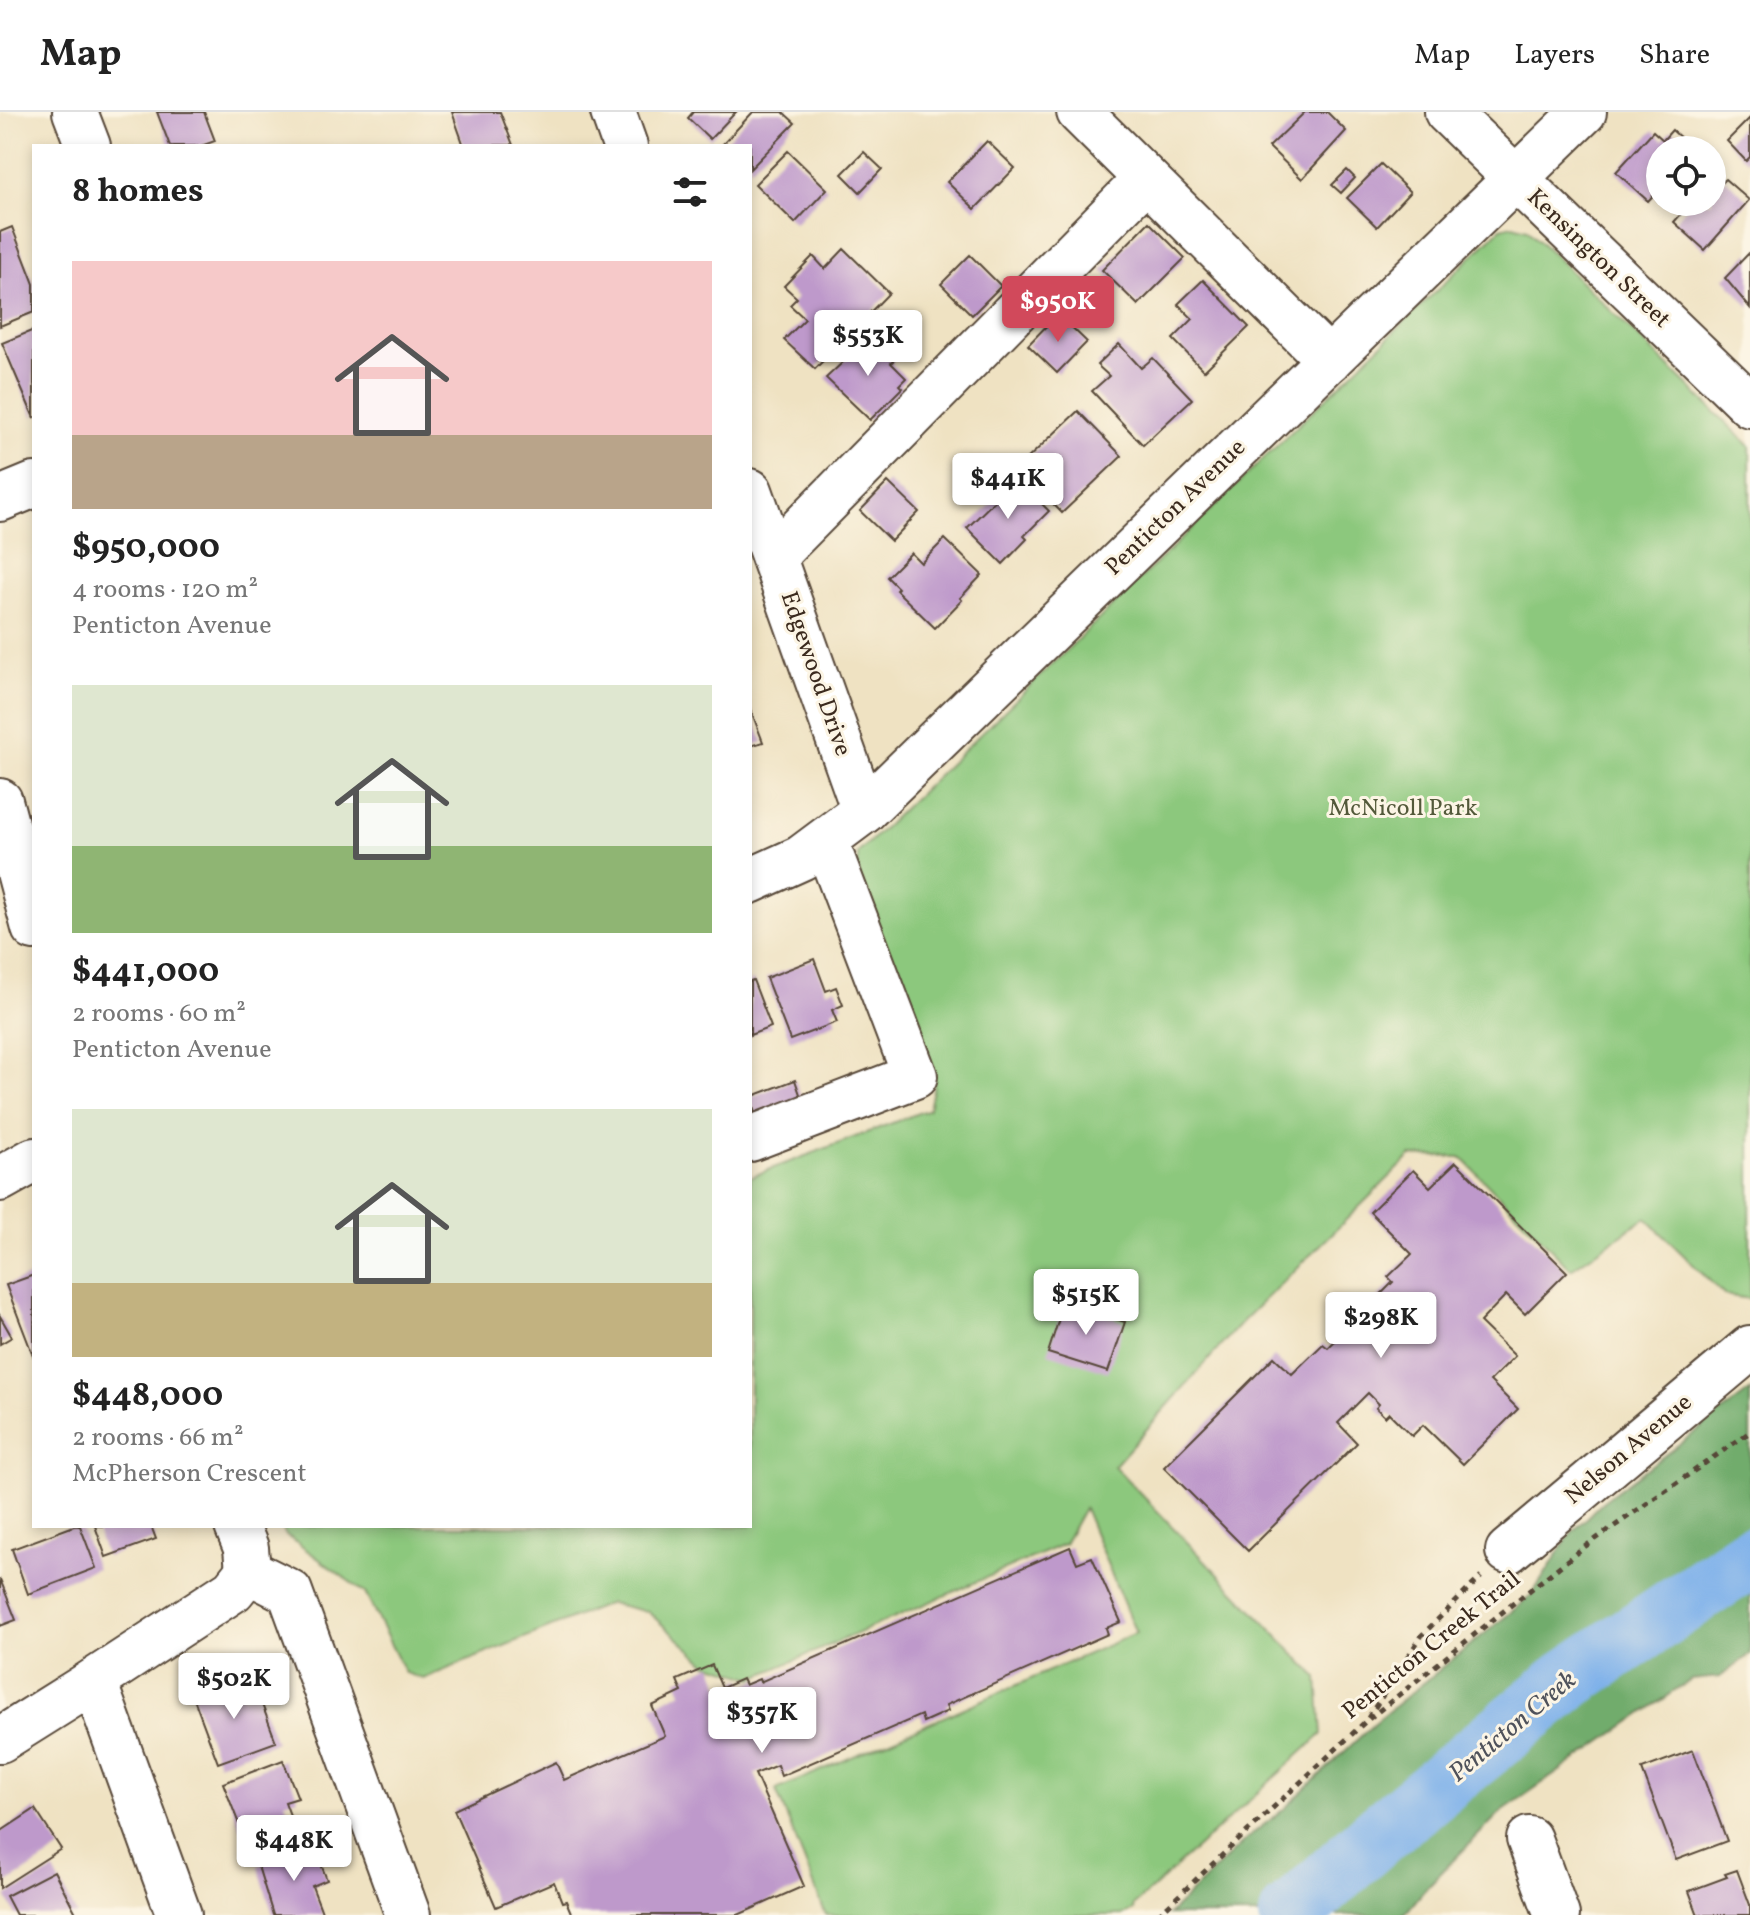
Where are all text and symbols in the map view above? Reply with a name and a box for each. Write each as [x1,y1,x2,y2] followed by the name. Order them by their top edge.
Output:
[40,29,121,82] text: Map
[1414,36,1470,75] text: Map
[1514,36,1595,75] text: Layers
[1639,36,1710,75] text: Share
[1646,136,1726,216] map controls
[1646,136,1726,216] button: locate
[72,169,204,216] text: 8 homes
[668,170,712,214] icon: filters
[1519,181,1677,337] street label: Kensington Street
[1002,276,1114,344] pin: $950K
[1020,284,1096,320] text: $950K
[812,310,924,378] pin: $553K
[320,313,464,457] icon: home
[832,318,904,354] text: $553K
[1098,432,1254,584] street label: Penticton Avenue
[952,453,1064,521] pin: $441K
[970,461,1046,497] text: $441K
[72,525,220,572] text: $950,000
[72,572,258,608] text: 4 rooms · 120 m²
[771,587,859,761] street label: Edgewood Drive
[72,608,271,644] text: Penticton Avenue
[320,737,464,881] icon: home
[1328,792,1478,826] park label: McNicoll Park
[72,949,219,996] text: $441,000
[72,996,246,1032] text: 2 rooms · 60 m²
[72,1032,271,1068] text: Penticton Avenue
[320,1161,464,1305] icon: home
[1030,1269,1142,1337] pin: $515K
[1052,1277,1120,1313] text: $515K
[1325,1292,1437,1360] pin: $298K
[1343,1300,1419,1336] text: $298K
[72,1373,223,1420] text: $448,000
[1558,1387,1700,1513] street label: Nelson Avenue
[72,1420,244,1456] text: 2 rooms · 66 m²
[72,1456,307,1492] text: McPherson Crescent
[1337,1565,1527,1727] street label: Penticton Creek Trail
[178,1653,290,1721] pin: $502K
[196,1661,272,1697] text: $502K
[1443,1665,1583,1789] water label: Penticton Creek
[706,1687,818,1755] pin: $357K
[726,1695,798,1731] text: $357K
[238,1815,350,1883] pin: $448K
[255,1823,333,1859] text: $448K

